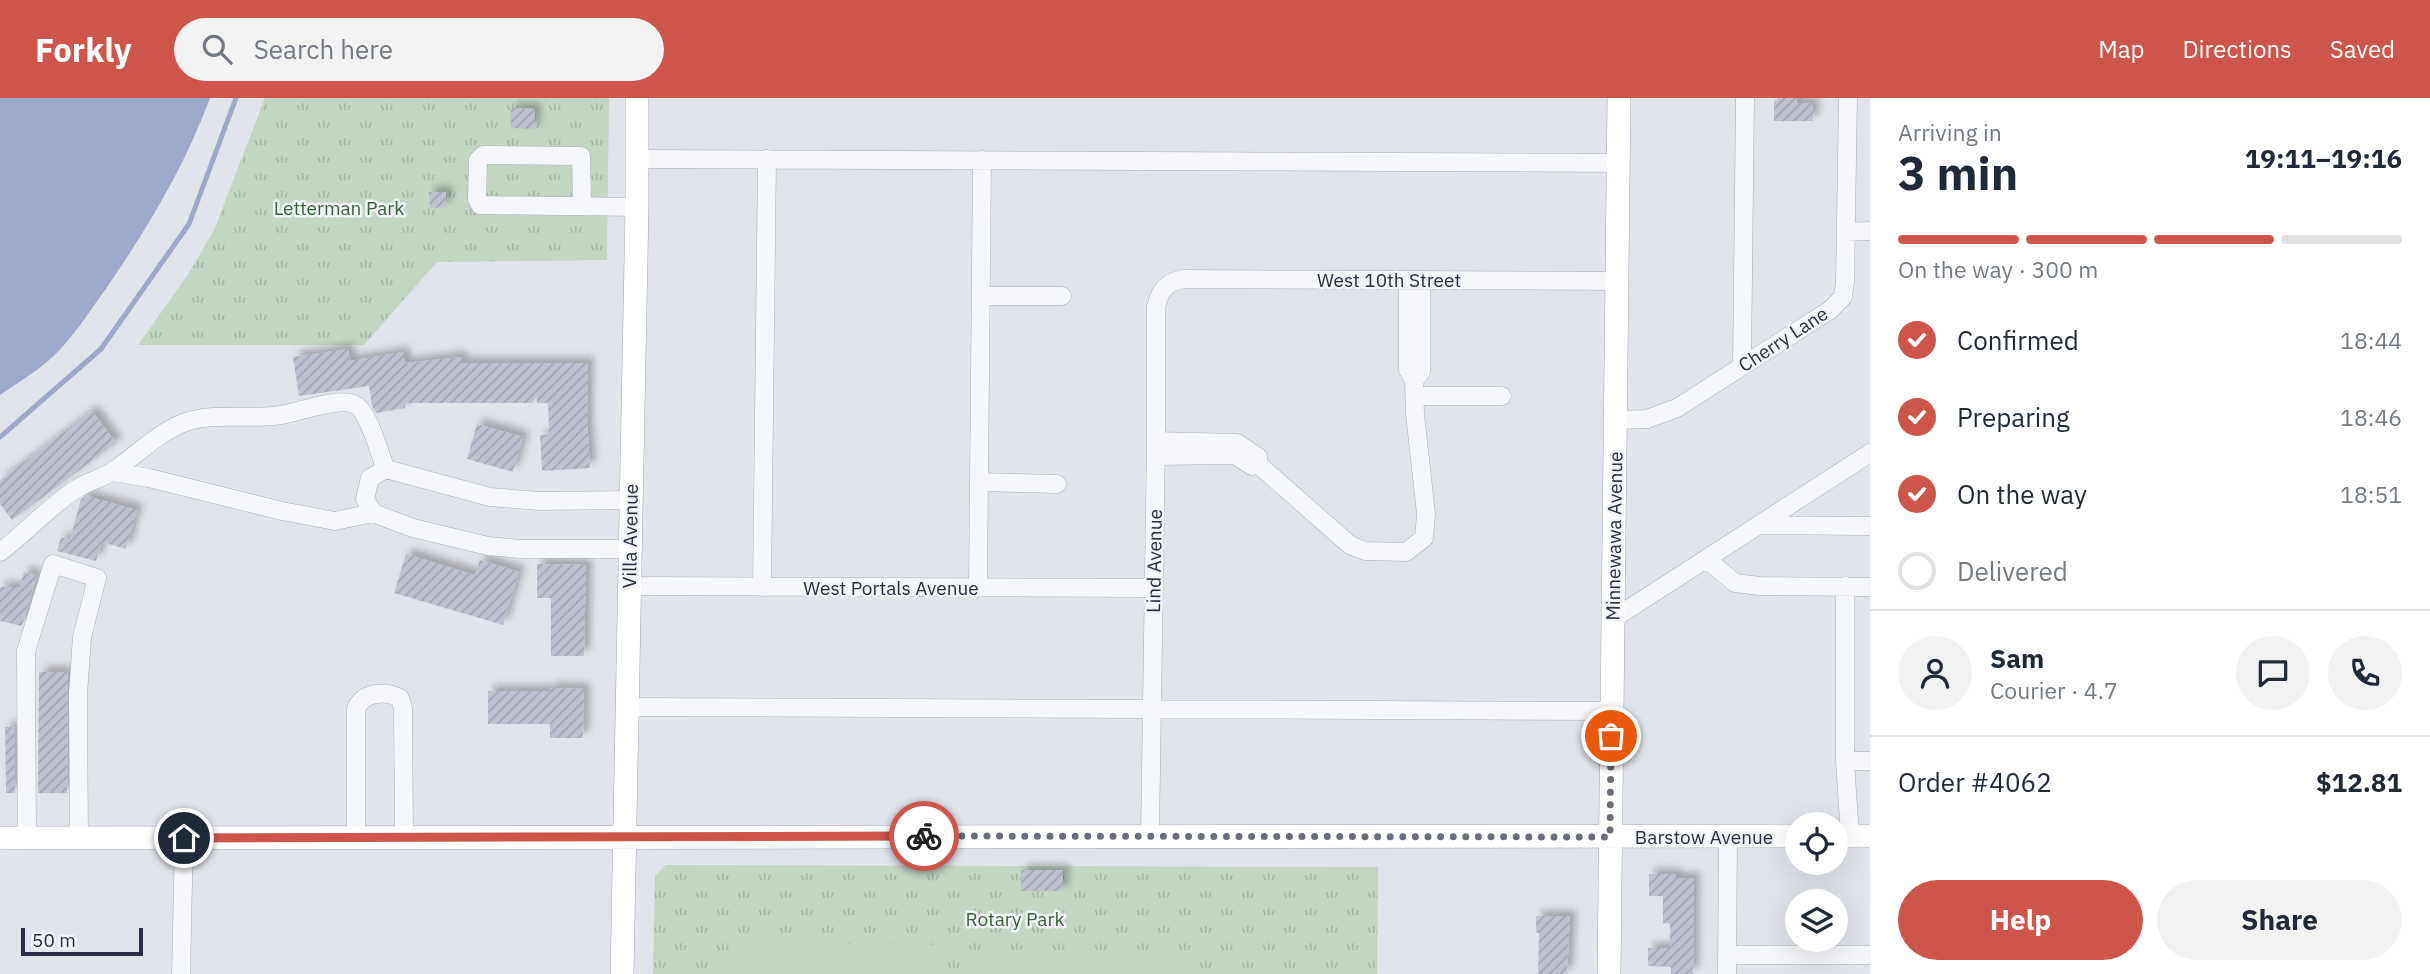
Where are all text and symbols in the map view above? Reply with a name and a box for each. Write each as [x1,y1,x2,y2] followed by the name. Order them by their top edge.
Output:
[174,18,664,81] search box
[35,28,132,71] text: Forkly
[198,30,236,68] icon: search
[254,32,393,66] text: Search here
[2098,33,2144,65] text: Map
[2182,33,2292,65] text: Directions
[2330,33,2395,65] text: Saved
[1898,117,2002,147] text: Arriving in
[2245,141,2402,175] text: 19:11–19:16
[1898,143,2018,203] text: 3 min
[274,196,404,220] park label: Letterman Park
[1898,254,2098,284] text: On the way · 300 m
[1317,268,1461,292] street label: West 10th Street
[1734,301,1832,377] street label: Cherry Lane
[1898,321,1936,359] icon: check
[1957,323,2079,357] text: Confirmed
[2340,325,2402,355] text: 18:44
[1898,398,1936,436] icon: check
[1957,400,2070,434] text: Preparing
[2340,402,2402,432] text: 18:46
[1601,451,1627,621] street label: Minnewawa Avenue
[1898,475,1936,513] icon: check
[1957,477,2087,511] text: On the way
[2340,479,2402,509] text: 18:51
[617,483,643,589] street label: Villa Avenue
[1141,509,1167,613] street label: Lind Avenue
[1957,554,2068,588] text: Delivered
[803,576,979,600] street label: West Portals Avenue
[1898,636,1972,710] button: person
[2236,636,2310,710] button: chat
[2328,636,2402,710] button: phone
[1990,641,2044,675] text: Sam
[1990,675,2118,705] text: Courier · 4.7
[1581,706,1641,766] pin
[1592,717,1630,755] icon: bag
[1898,765,2052,799] text: Order #4062
[2316,765,2402,799] text: $12.81
[889,801,959,871] courier
[154,808,214,868] pin
[1785,812,1848,952] map controls
[1785,812,1848,875] button: locate
[905,817,943,855] icon: bike
[165,819,203,857] icon: home
[1635,825,1773,849] street label: Barstow Avenue
[1898,880,2143,960] button: Help
[2157,880,2402,960] button: Share
[1785,889,1848,952] button: layers
[966,907,1064,931] park label: Rotary Park
[21,925,144,957] scale bar
[32,928,76,952] text: 50 m

